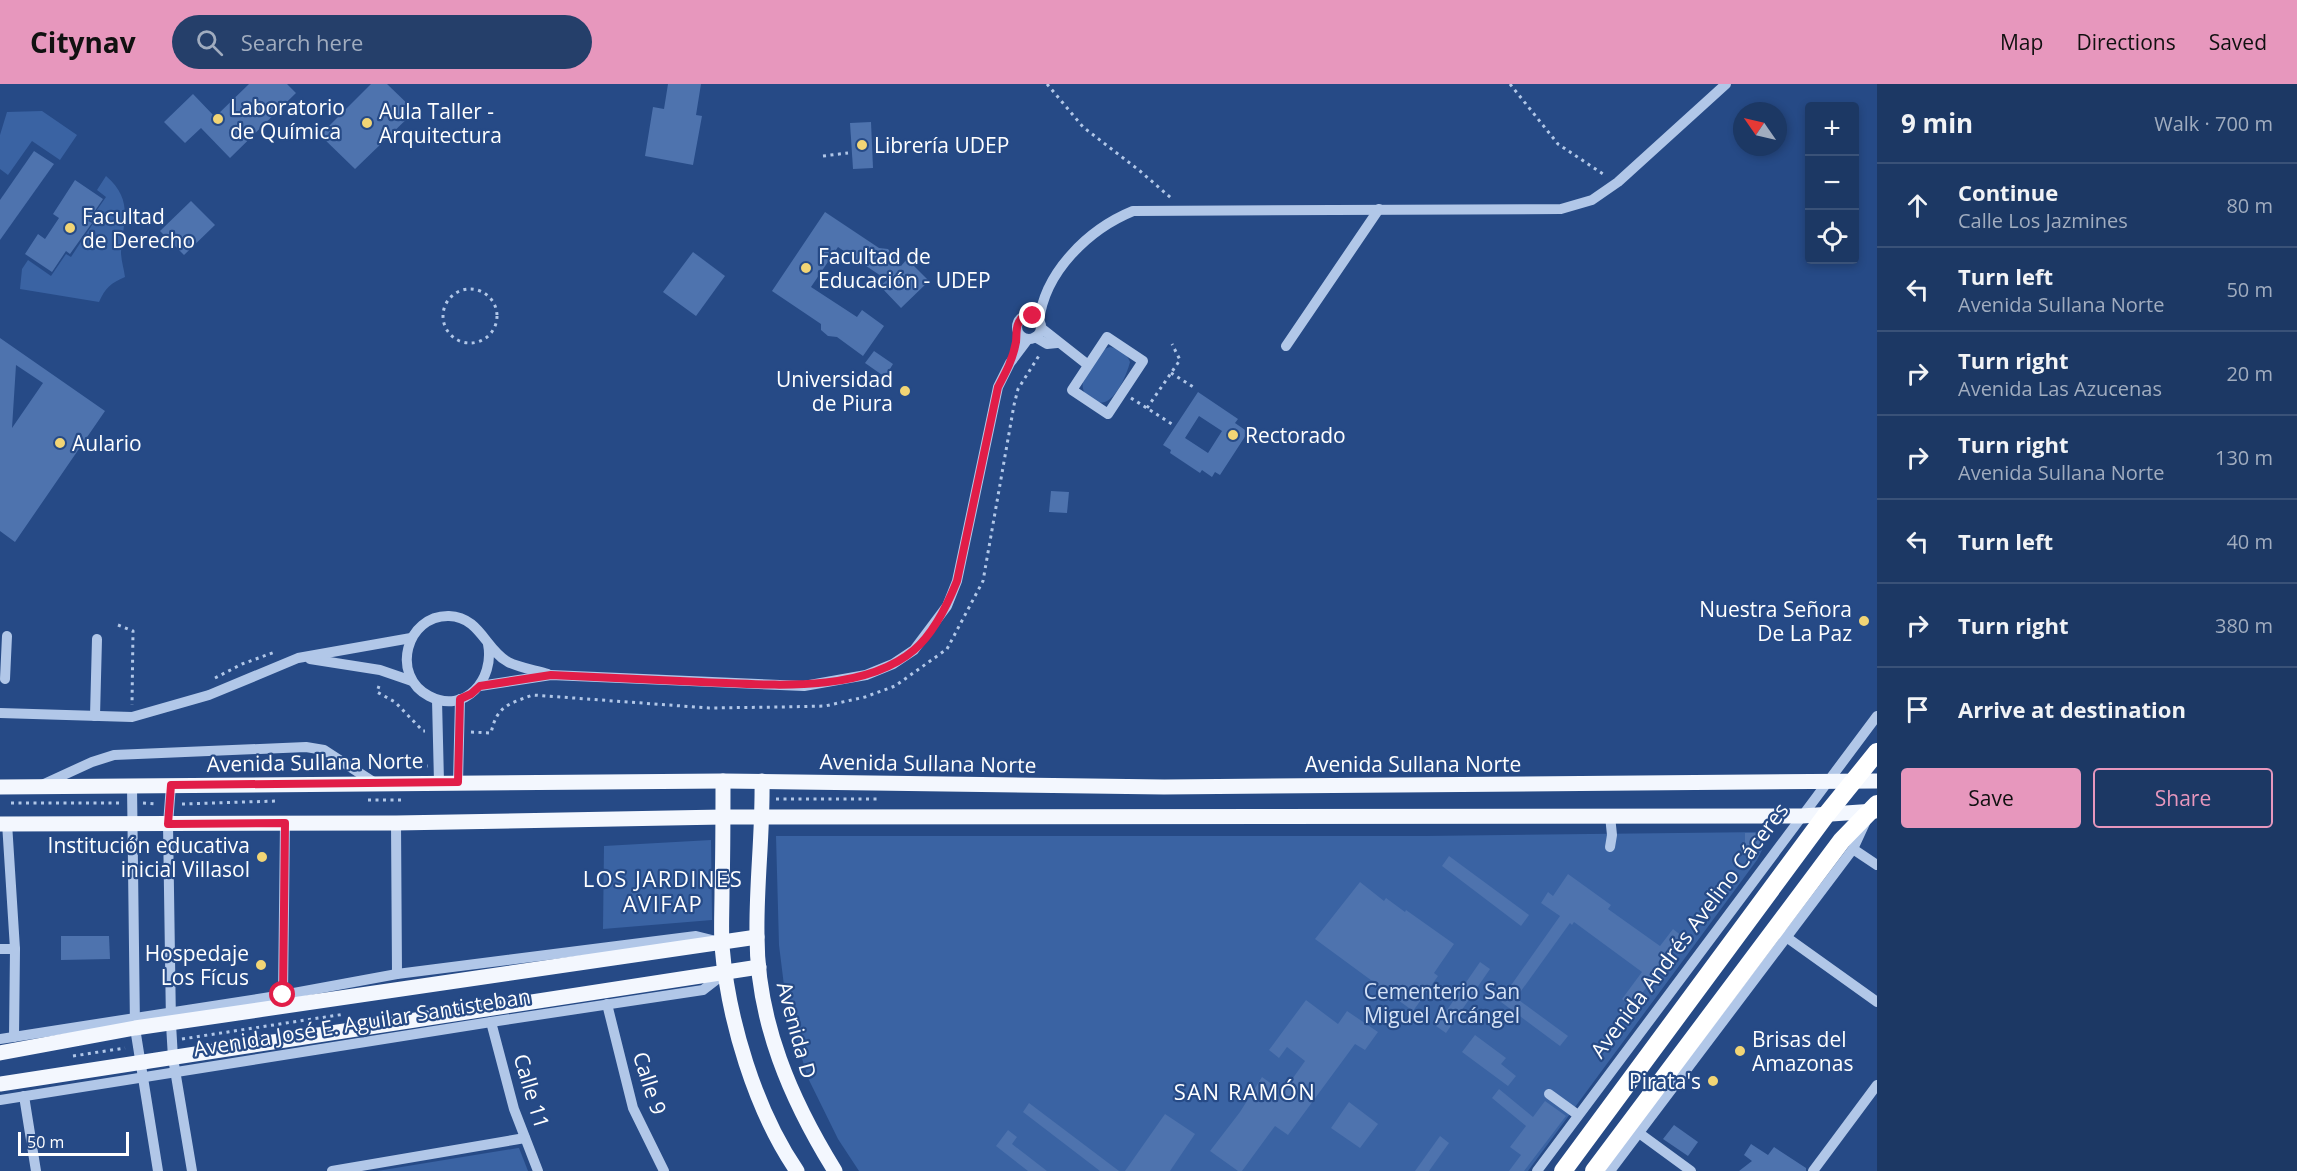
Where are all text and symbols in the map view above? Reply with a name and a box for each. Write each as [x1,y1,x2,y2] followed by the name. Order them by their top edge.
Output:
[172,15,592,69] search box
[30,23,136,61] text: Citynav
[193,26,226,59] icon: search
[241,27,363,57] text: Search here
[2000,28,2043,56] text: Map
[2076,28,2176,56] text: Directions
[2209,28,2267,56] text: Saved
[230,93,345,145] place label: Laboratorio de Química
[379,97,502,149] place label: Aula Taller - Arquitectura
[1733,102,1787,156] north arrow
[1805,102,1859,264] map controls
[1805,102,1859,156] button: +
[1901,105,1973,141] text: 9 min
[2154,110,2273,137] text: Walk · 700 m
[211,112,225,126] marker: Laboratorio de Química
[360,116,374,130] marker: Aula Taller - Arquitectura
[874,131,1009,159] place label: Librería UDEP
[855,138,869,152] marker: Librería UDEP
[1805,156,1859,210] button: −
[1958,177,2058,207] text: Continue
[1901,189,1934,222] icon: ahead
[2226,192,2273,219] text: 80 m
[82,202,195,254] place label: Facultad de Derecho
[1958,207,2128,234] text: Calle Los Jazmines
[1805,210,1859,264] button: locate
[63,221,77,235] marker: Facultad de Derecho
[818,242,991,294] place label: Facultad de Educación - UDEP
[799,261,813,275] marker: Facultad de Educación - UDEP
[1958,261,2053,291] text: Turn left
[1901,273,1934,306] icon: left
[2226,276,2273,303] text: 50 m
[1958,291,2164,318] text: Avenida Sullana Norte
[1019,302,1045,328] route end
[1958,345,2069,375] text: Turn right
[1901,357,1934,390] icon: right
[2226,360,2273,387] text: 20 m
[776,365,893,417] place label: Universidad de Piura
[1958,375,2162,402] text: Avenida Las Azucenas
[898,384,912,398] marker: Universidad de Piura
[1245,421,1346,449] place label: Rectorado
[1226,428,1240,442] marker: Rectorado
[72,429,142,457] place label: Aulario
[1958,429,2069,459] text: Turn right
[53,436,67,450] marker: Aulario
[1901,441,1934,474] icon: right
[2215,444,2273,471] text: 130 m
[1958,459,2164,486] text: Avenida Sullana Norte
[1901,525,1934,558] icon: left
[1958,526,2053,556] text: Turn left
[2226,528,2273,555] text: 40 m
[1699,595,1852,647] place label: Nuestra Señora De La Paz
[1901,609,1934,642] icon: right
[1958,610,2069,640] text: Turn right
[2215,612,2273,639] text: 380 m
[1857,614,1871,628] marker: Nuestra Señora De La Paz
[1901,693,1934,726] icon: arrive
[1958,694,2186,724] text: Arrive at destination
[206,746,424,778] street label: Avenida Sullana Norte
[819,747,1037,779] street label: Avenida Sullana Norte
[1305,750,1521,778] street label: Avenida Sullana Norte
[1901,768,2081,828] button: Save
[2093,768,2273,828] button: Share
[1584,797,1794,1063] street label: Avenida Andrés Avelino Cáceres
[48,831,250,883] place label: Institución educativa inicial Villasol
[255,850,269,864] marker: Institución educativa inicial Villasol
[583,863,743,918] district label: LOS JARDINES AVIFAP
[145,939,249,991] place label: Hospedaje Los Fícus
[254,958,268,972] marker: Hospedaje Los Fícus
[1364,977,1520,1029] park label: Cementerio San Miguel Arcángel
[771,979,823,1081] street label: Avenida D
[191,981,533,1063] street label: Avenida José E. Aguilar Santisteban
[269,981,295,1007] route start
[1752,1025,1853,1077] place label: Brisas del Amazonas
[1733,1044,1747,1058] marker: Brisas del Amazonas
[627,1048,673,1118] street label: Calle 9
[507,1050,557,1132] street label: Calle 11
[1629,1067,1701,1095] place label: Pirata's
[1706,1074,1720,1088] marker: Pirata's
[1174,1076,1316,1106] district label: SAN RAMÓN
[18,1129,129,1156] scale bar
[27,1131,64,1153] text: 50 m

